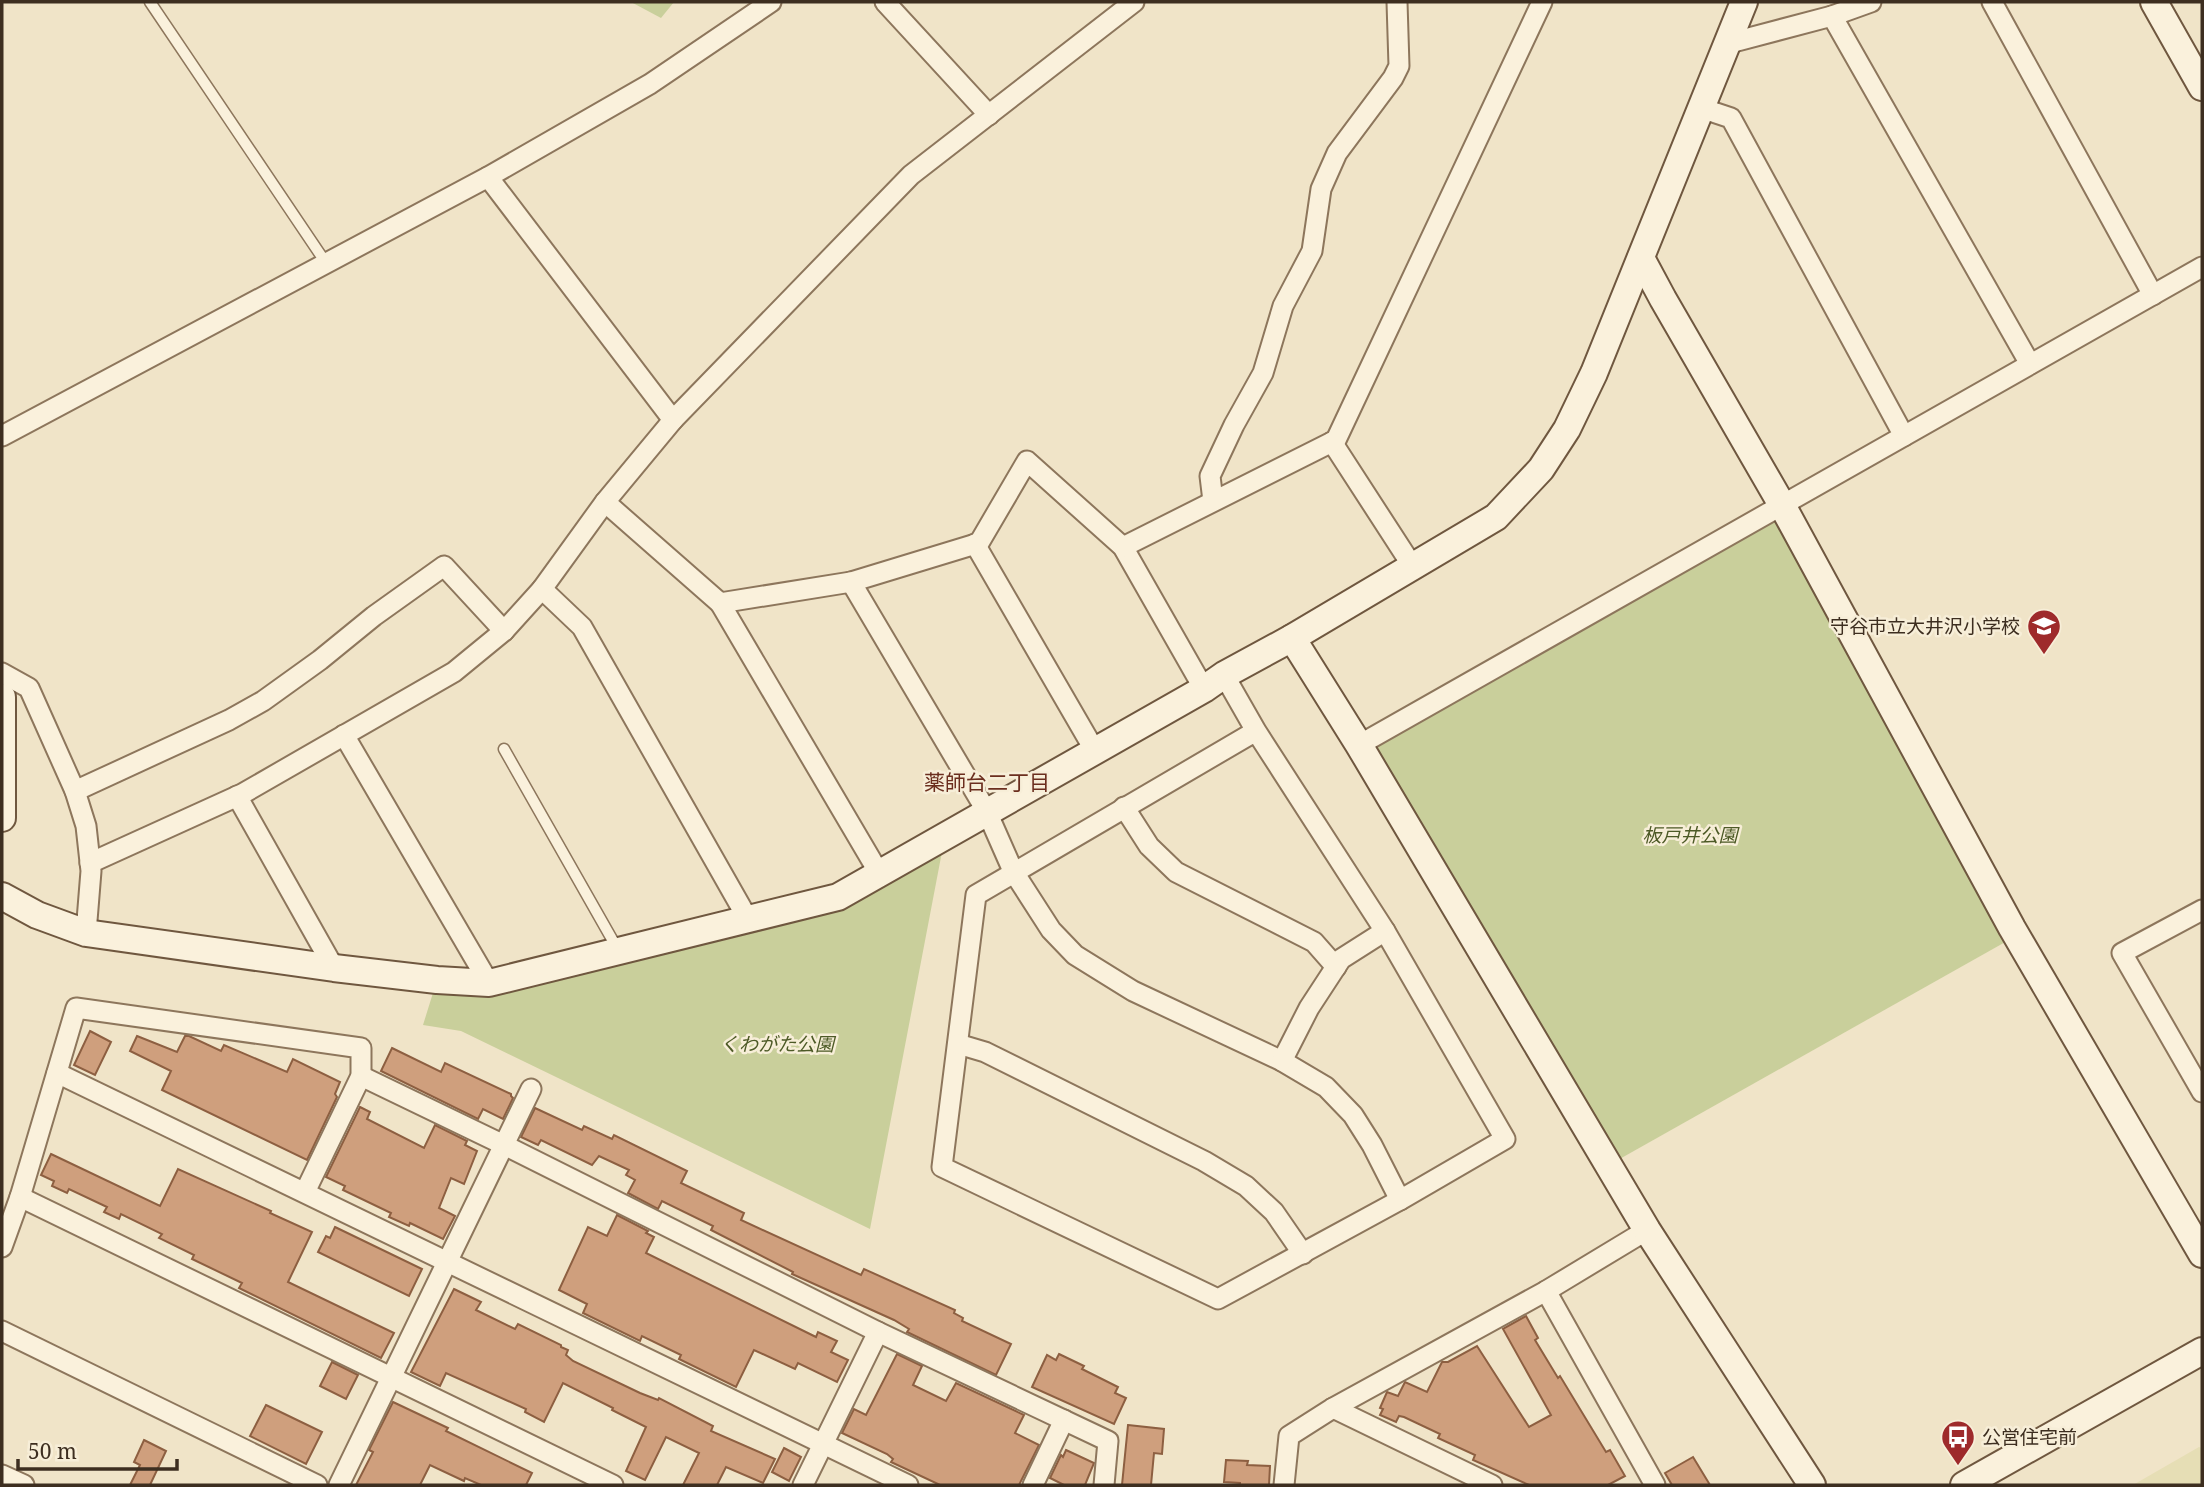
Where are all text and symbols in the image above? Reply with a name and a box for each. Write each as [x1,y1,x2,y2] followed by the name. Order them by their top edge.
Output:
[2025,607,2063,656] school or university icon: 守谷市立大井沢小学校
[1830,613,2020,639] place label: 守谷市立大井沢小学校
[924,768,1050,796] district label: 薬師台二丁目
[1642,822,1740,848] park label: 板戸井公園
[720,1031,837,1057] park label: くわがた公園
[1939,1418,1977,1467] bus stop icon: 公営住宅前
[1982,1424,2077,1450] place label: 公営住宅前
[18,1428,177,1472] scale bar
[28,1437,77,1465] text: 50 m

